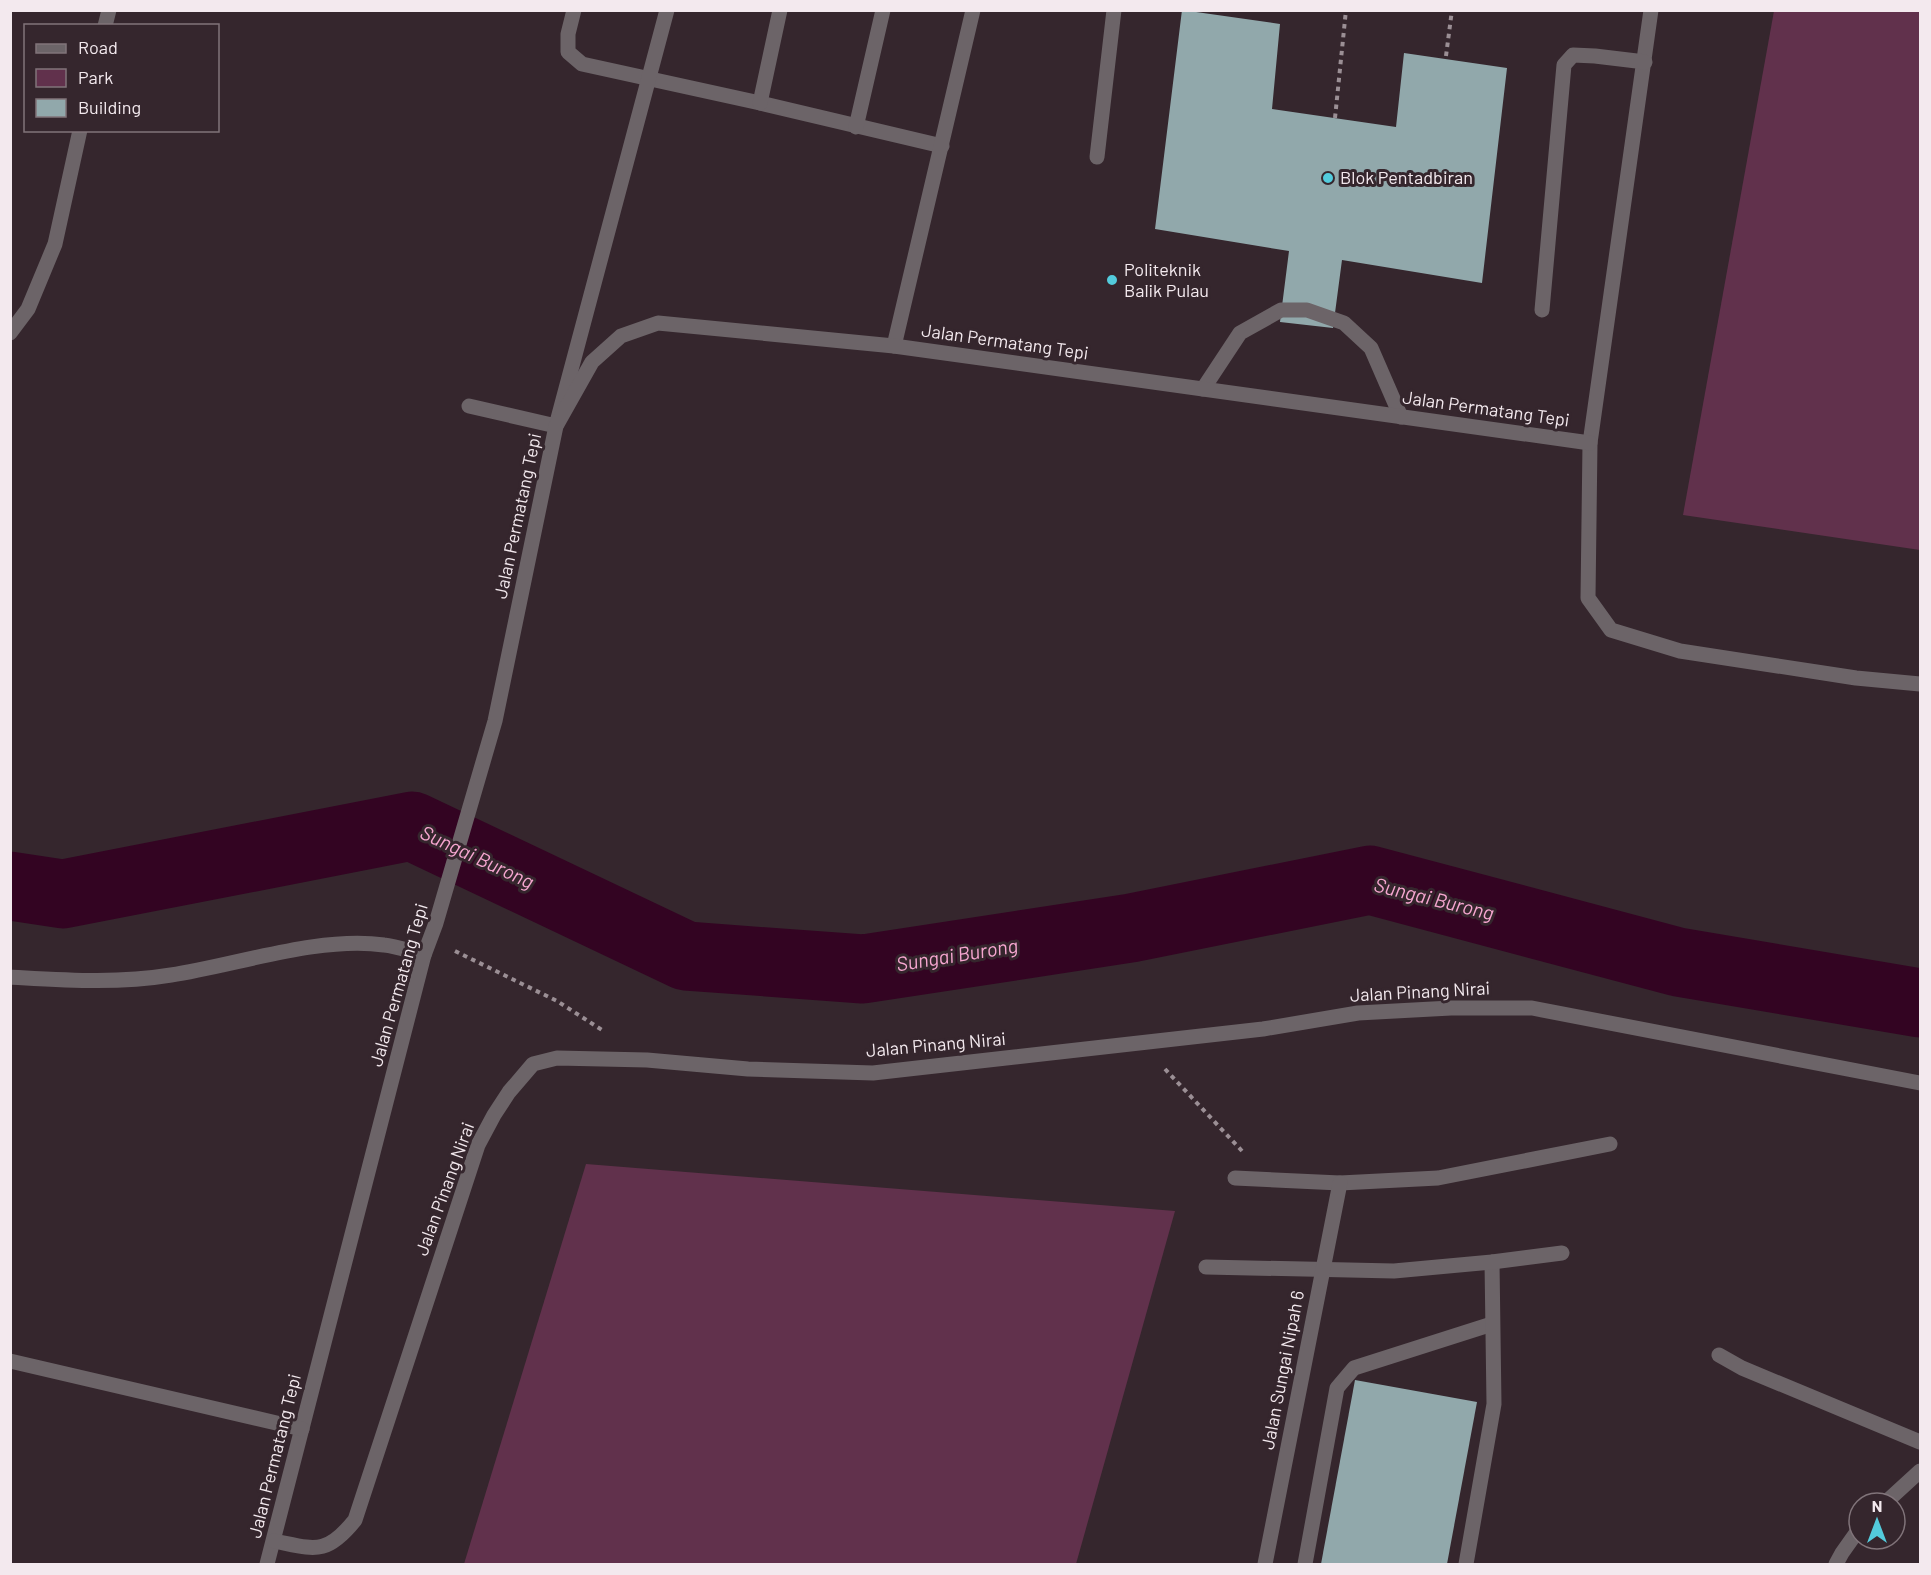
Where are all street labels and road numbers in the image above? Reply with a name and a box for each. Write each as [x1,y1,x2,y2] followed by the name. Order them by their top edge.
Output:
[920,318,1090,364] street label: Jalan Permatang Tepi
[1401,385,1571,431] street label: Jalan Permatang Tepi
[489,431,545,600] street label: Jalan Permatang Tepi
[364,901,432,1069] street label: Jalan Permatang Tepi
[1349,976,1491,1006] street label: Jalan Pinang Nirai
[865,1027,1007,1061] street label: Jalan Pinang Nirai
[410,1119,478,1258] street label: Jalan Pinang Nirai
[1256,1288,1308,1451] street label: Jalan Sungai Nipah 6
[243,1371,305,1540] street label: Jalan Permatang Tepi

